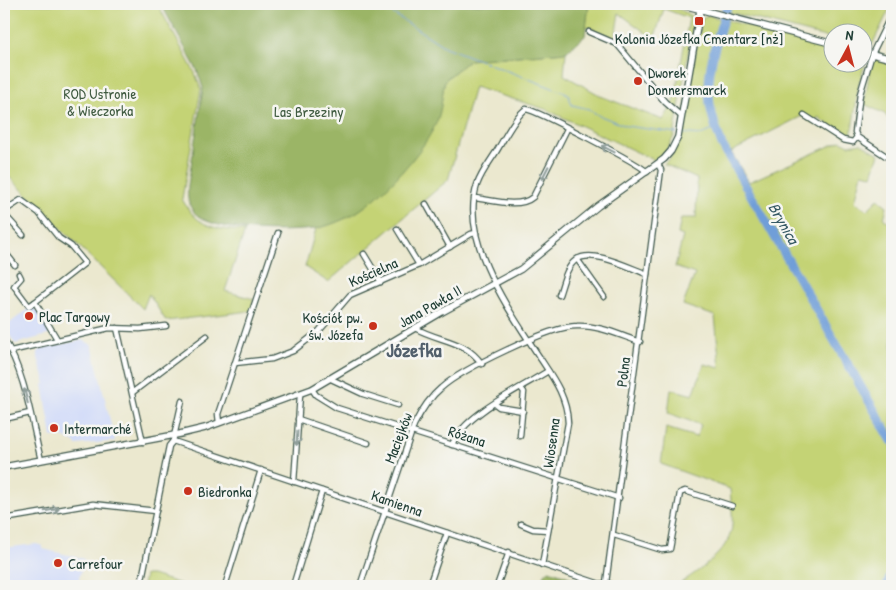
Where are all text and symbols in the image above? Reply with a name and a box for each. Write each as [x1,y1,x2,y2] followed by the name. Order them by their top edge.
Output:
[693,15,705,27] marker: Kolonia Józefka Cmentarz [nż]
[824,22,874,72] north arrow
[845,25,855,45] text: N
[615,28,783,49] place label: Kolonia Józefka Cmentarz [nż]
[648,62,726,100] place label: Dworek Donnersmarck
[632,75,644,87] marker: Dworek Donnersmarck
[64,83,136,121] park label: ROD Ustronie & Wieczorka
[274,101,344,122] park label: Las Brzeziny
[601,144,616,153] one-way arrow
[540,165,550,180] one-way arrow
[763,198,805,249] water label: Brynica
[345,252,401,292] street label: Kościelna
[395,279,465,333] street label: Jana Pawła II
[39,306,110,327] place label: Plac Targowy
[302,307,363,345] place label: Kościół pw. św. Józefa
[23,310,35,322] marker: Plac Targowy
[367,320,379,332] marker: Kościół pw. św. Józefa
[386,336,442,363] district label: Józefka
[611,356,635,388] street label: Polna
[21,388,30,404] one-way arrow
[379,410,417,466] street label: Maciejków
[537,417,565,469] street label: Wiosenna
[64,418,131,439] place label: Intermarché
[446,420,488,452] street label: Różana
[48,422,60,434] marker: Intermarché
[292,430,301,446] one-way arrow
[198,481,252,502] place label: Biedronka
[369,484,425,522] street label: Kamienna
[182,485,194,497] marker: Biedronka
[43,504,59,514] one-way arrow
[68,553,123,574] place label: Carrefour
[52,557,64,569] marker: Carrefour

